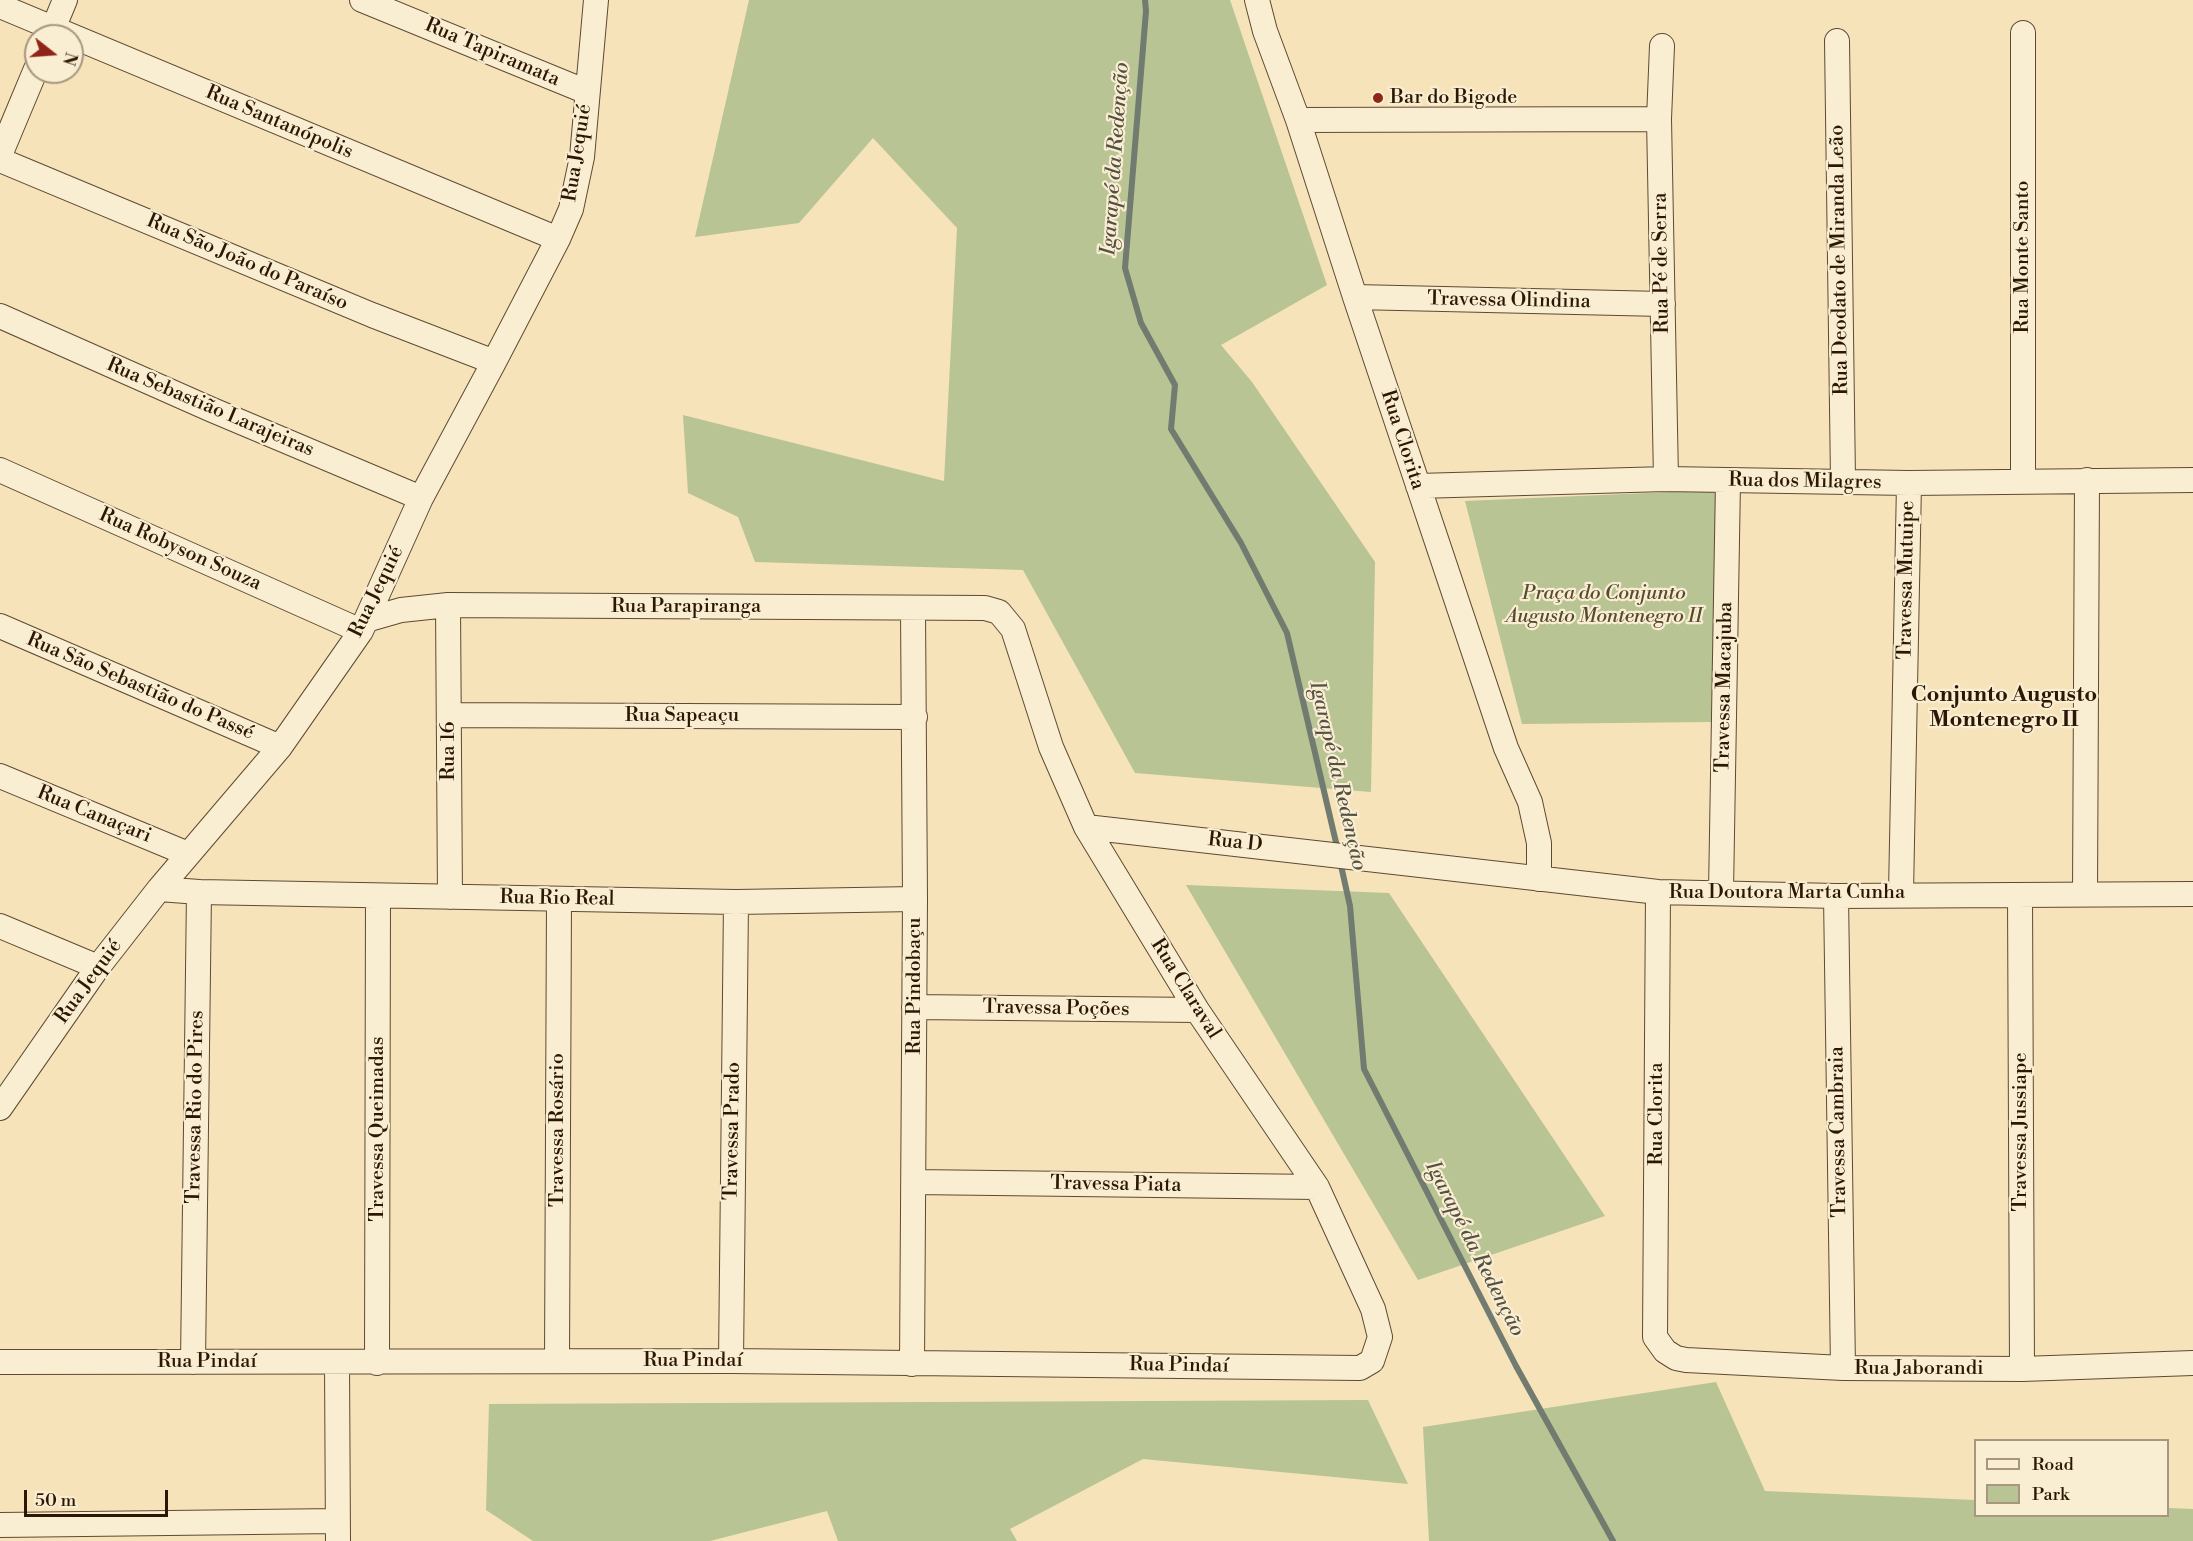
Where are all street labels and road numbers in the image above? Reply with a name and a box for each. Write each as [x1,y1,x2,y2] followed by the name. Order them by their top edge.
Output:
[421,14,563,92] street label: Rua Tapiramata
[202,81,356,165] street label: Rua Santanópolis
[558,102,598,204] street label: Rua Jequié
[1826,124,1854,396] street label: Rua Deodato de Miranda Leão
[2011,180,2035,334] street label: Rua Monte Santo
[1649,192,1675,334] street label: Rua Pé de Serra
[143,210,351,316] street label: Rua São João do Paraíso
[1427,288,1591,314] street label: Travessa Olindina
[103,353,317,463] street label: Rua Sebastião Larajeiras
[1375,387,1429,493] street label: Rua Clorita
[1728,469,1882,495] street label: Rua dos Milagres
[1894,500,1920,660] street label: Travessa Mutuipe
[95,503,265,597] street label: Rua Robyson Souza
[345,542,409,642] street label: Rua Jequié
[611,595,761,619] street label: Rua Parapiranga
[1712,601,1738,773] street label: Travessa Macajuba
[23,628,257,746] street label: Rua São Sebastião do Passé
[625,704,739,728] street label: Rua Sapeaçu
[437,721,461,781] street label: Rua 16
[33,781,155,849] street label: Rua Canaçari
[1206,828,1264,858] street label: Rua D
[1669,881,1905,905] street label: Rua Doutora Marta Cunha
[499,886,615,912] street label: Rua Rio Real
[903,917,927,1055] street label: Rua Pindobaçu
[1145,934,1225,1044] street label: Rua Claraval
[50,935,128,1029] street label: Rua Jequié
[982,996,1130,1022] street label: Travessa Poções
[182,1010,210,1204] street label: Travessa Rio do Pires
[366,1037,390,1221] street label: Travessa Queimadas
[1826,1046,1852,1218] street label: Travessa Cambraia
[2009,1052,2033,1212] street label: Travessa Jussiape
[546,1053,570,1207] street label: Travessa Rosário
[720,1062,746,1200] street label: Travessa Prado
[1645,1062,1669,1166] street label: Rua Clorita
[1050,1172,1182,1198] street label: Travessa Piata
[643,1349,743,1373] street label: Rua Pindaí
[157,1350,257,1374] street label: Rua Pindaí
[1129,1353,1229,1379] street label: Rua Pindaí
[1854,1357,1984,1381] street label: Rua Jaborandi

